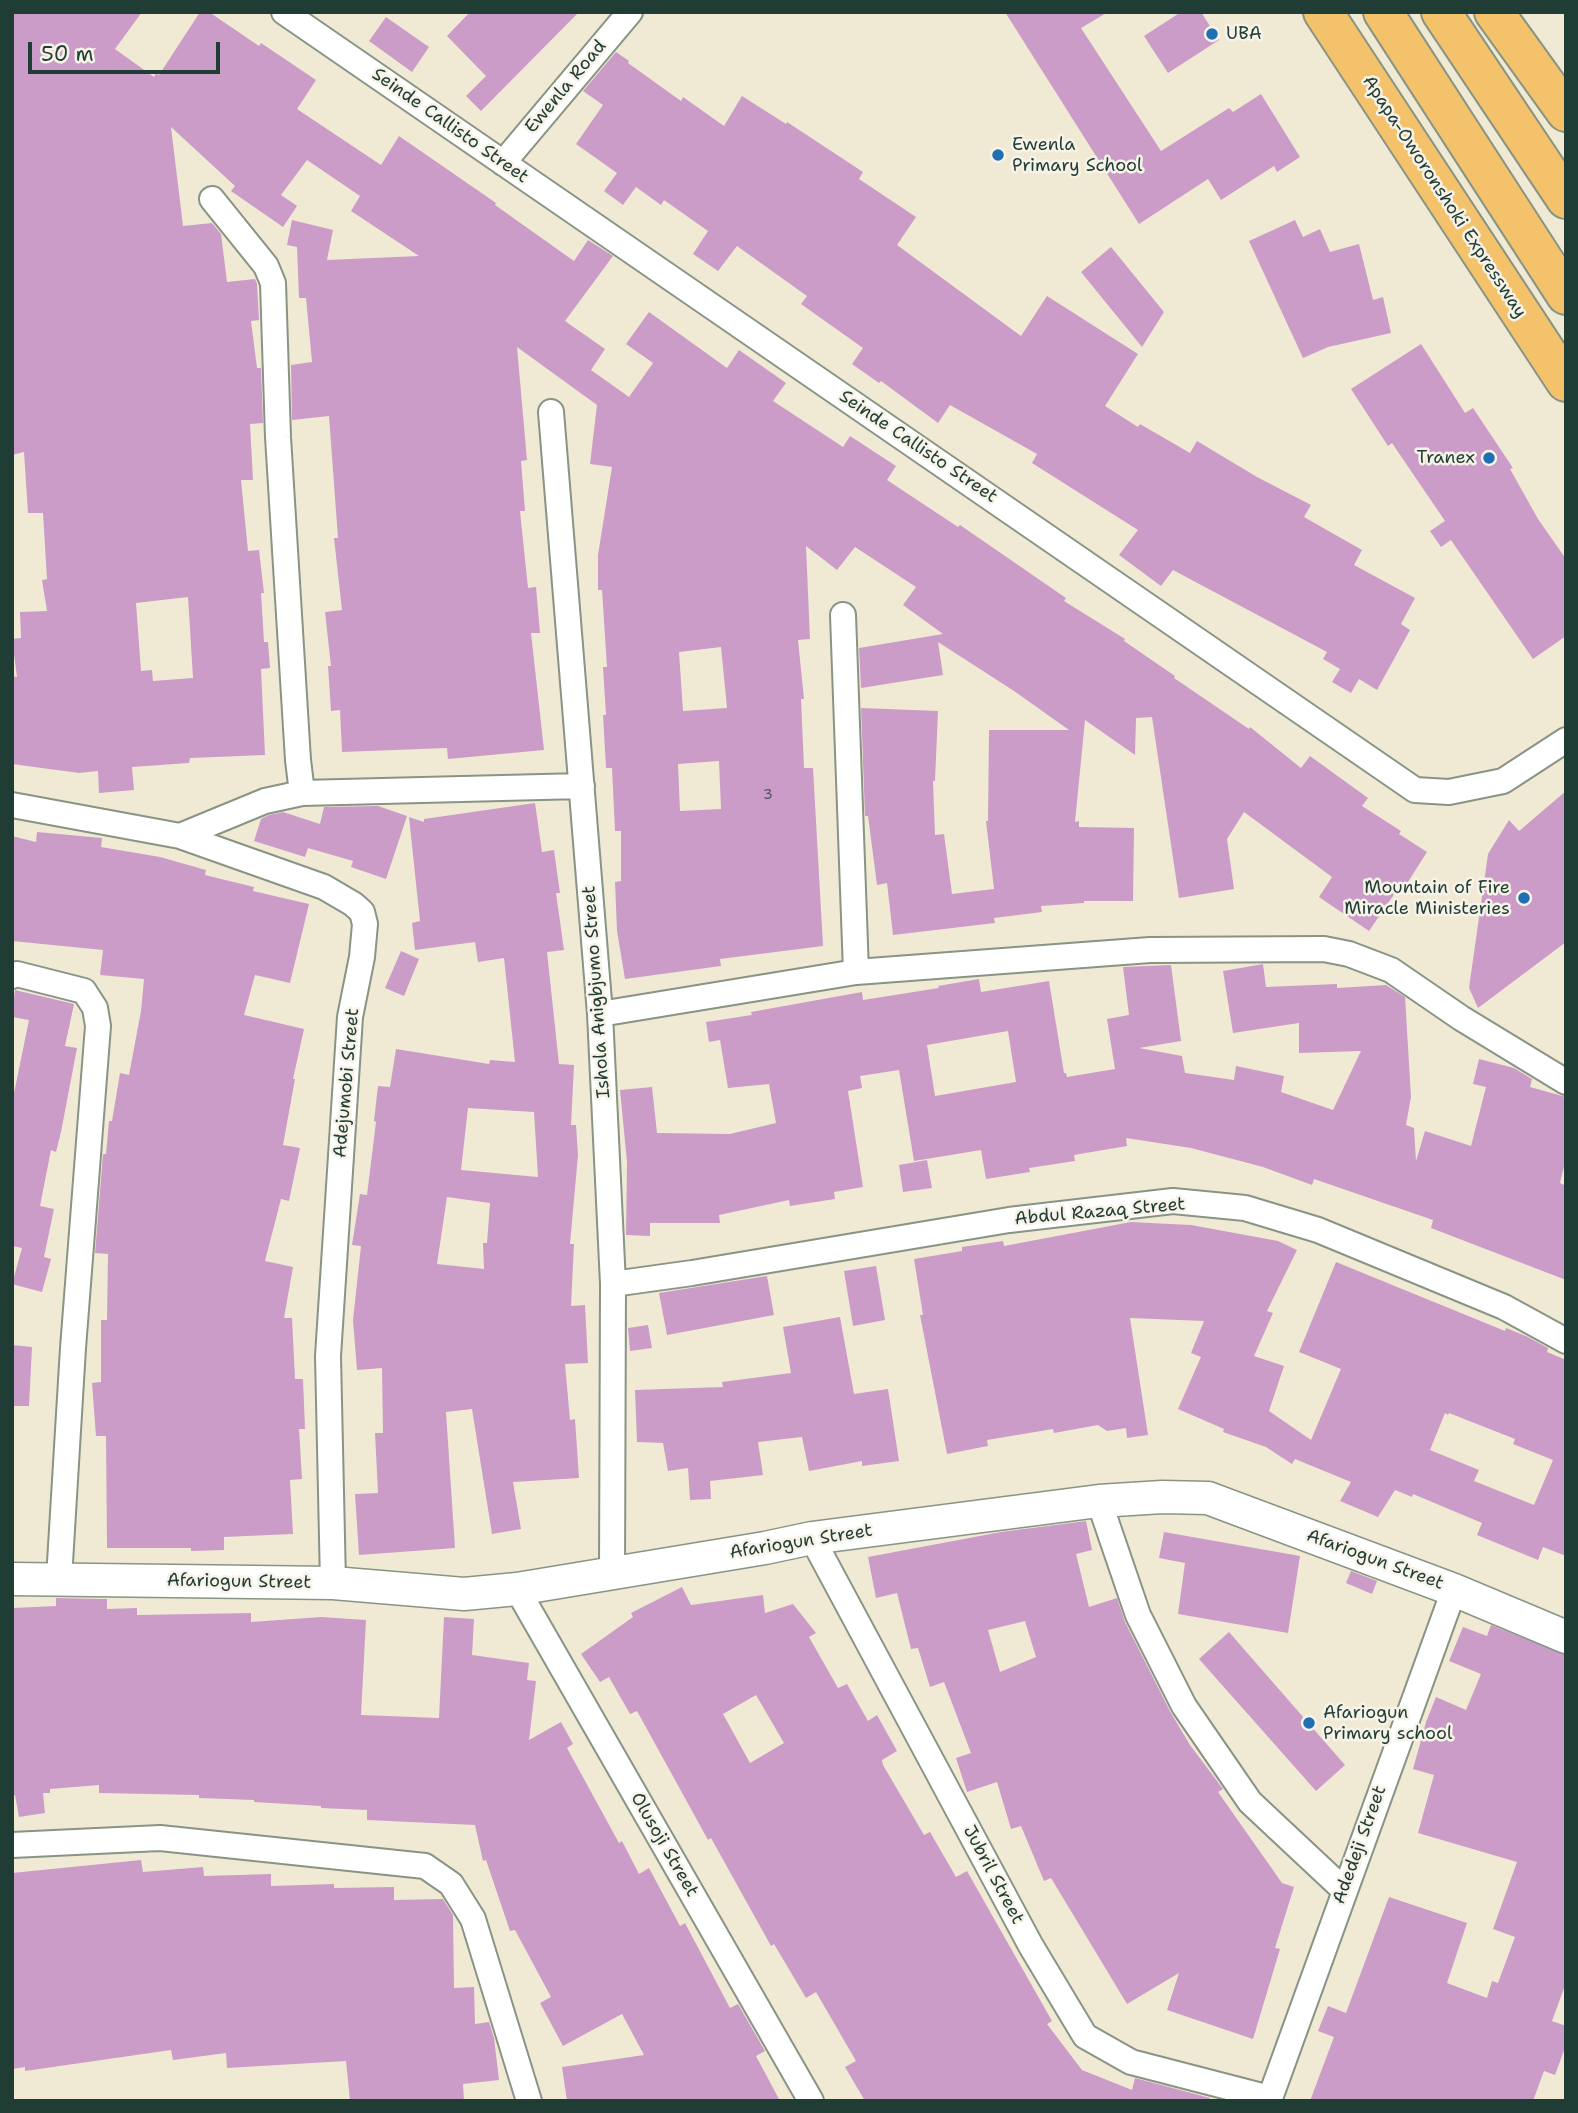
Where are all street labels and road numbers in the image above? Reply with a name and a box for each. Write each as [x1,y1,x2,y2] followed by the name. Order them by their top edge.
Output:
[521,36,611,138] street label: Ewenla Road
[368,64,532,188] street label: Seinde Callisto Street
[1357,72,1531,322] street label: Apapa-Oworonshoki Expressway
[835,386,1001,508] street label: Seinde Callisto Street
[579,885,615,1099] street label: Ishola Anigbjumo Street
[330,1007,364,1159] street label: Adejumobi Street
[1014,1194,1186,1230] street label: Abdul Razaq Street
[728,1520,874,1564] street label: Afariogun Street
[1303,1525,1447,1595] street label: Afariogun Street
[167,1570,311,1594] street label: Afariogun Street
[1329,1783,1391,1907] street label: Adedeji Street
[625,1789,703,1901] street label: Olusoji Street
[958,1822,1028,1928] street label: Jubril Street

